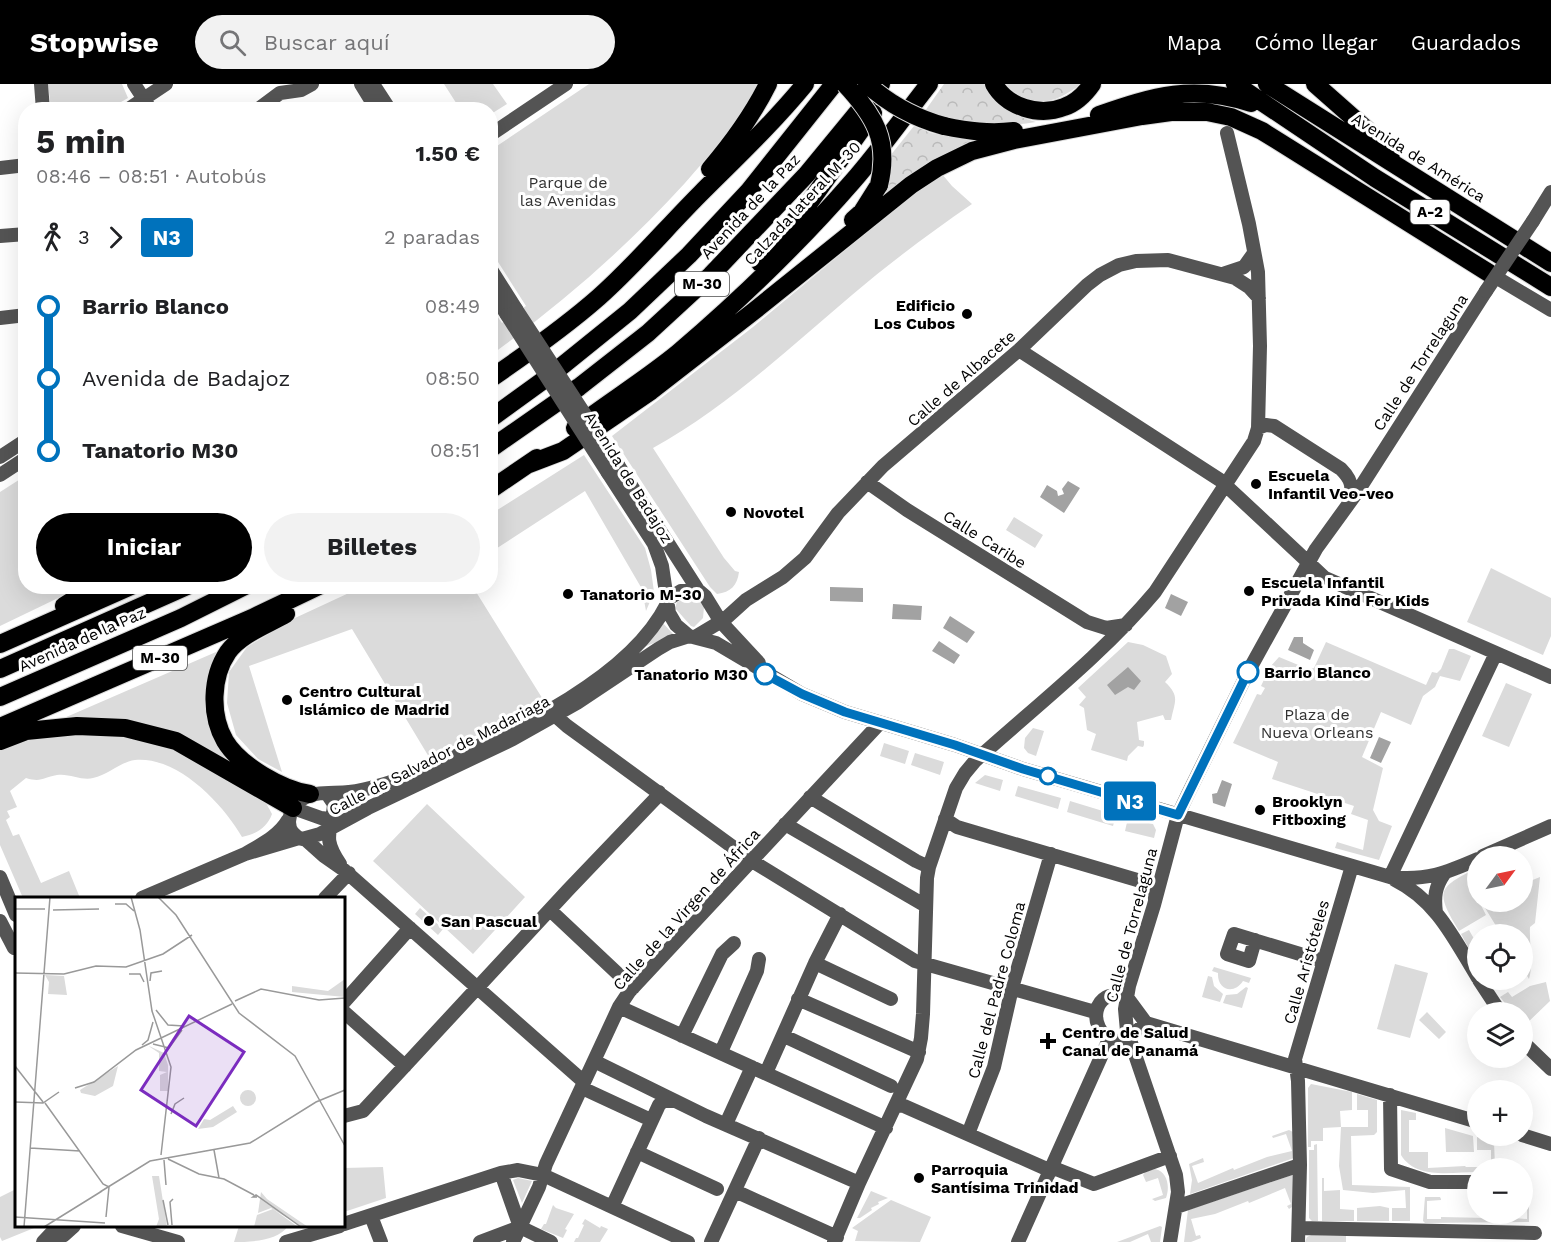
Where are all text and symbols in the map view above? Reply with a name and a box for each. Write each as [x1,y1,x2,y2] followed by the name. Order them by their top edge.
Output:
[195,15,615,69] search box
[30,26,159,59] text: Stopwise
[216,26,249,59] icon: search
[264,30,390,55] text: Buscar aquí
[1167,30,1221,55] text: Mapa
[1254,30,1378,55] text: Cómo llegar
[1411,30,1521,55] text: Guardados
[1348,109,1489,206] street label: Avenida de América
[36,122,126,161] text: 5 min
[740,138,865,269] street label: Calzada lateral M-30
[415,141,480,166] text: 1.50 €
[697,150,804,263] street label: Avenida de la Paz
[36,164,267,188] text: 08:46 – 08:51 · Autobús
[520,173,616,210] park label: Parque de las Avenidas
[1410,200,1450,224] road number: A-2
[36,221,69,254] icon: walk
[99,221,132,254] icon: forward
[78,225,90,249] text: 3
[153,225,181,250] text: N3
[384,225,480,249] text: 2 paradas
[675,272,729,296] road number: M-30
[1369,290,1472,434] street label: Calle de Torrelaguna
[82,294,229,319] text: Barrio Blanco
[425,294,480,318] text: 08:49
[874,296,955,333] place label: Edificio Los Cubos
[960,307,974,321] marker: Edificio Los Cubos
[903,326,1019,430] street label: Calle de Albacete
[82,366,290,391] text: Avenida de Badajoz
[425,366,480,390] text: 08:50
[580,408,677,547] street label: Avenida de Badajoz
[82,438,238,463] text: Tanatorio M30
[430,438,480,462] text: 08:51
[1268,466,1394,503] place label: Escuela Infantil Veo-veo
[1249,477,1263,491] marker: Escuela Infantil Veo-veo
[743,503,805,522] place label: Novotel
[724,505,738,519] marker: Novotel
[940,506,1030,573] street label: Calle Caribe
[36,513,252,582] button: Iniciar
[264,513,480,582] button: Billetes
[1261,573,1430,610] place label: Escuela Infantil Privada Kind For Kids
[1242,584,1256,598] marker: Escuela Infantil Privada Kind For Kids
[580,585,702,604] place label: Tanatorio M-30
[561,587,575,601] marker: Tanatorio M-30
[16,603,149,676] street label: Avenida de la Paz
[133,646,187,670] road number: M-30
[1237,661,1259,683] marker: Barrio Blanco
[754,663,776,685] marker: Tanatorio M30
[1264,663,1371,682] place label: Barrio Blanco
[634,665,748,684] place label: Tanatorio M30
[299,682,449,719] place label: Centro Cultural Islámico de Madrid
[326,691,553,820] street label: Calle de Salvador de Madariaga
[280,693,294,707] marker: Centro Cultural Islámico de Madrid
[1261,705,1373,742] park label: Plaza de Nueva Orleans
[1039,767,1057,785] unlabelled marker
[1103,782,1157,820] line badge: N3
[1116,789,1144,814] text: N3
[1272,792,1346,829] place label: Brooklyn Fitboxing
[1253,803,1267,817] marker: Brooklyn Fitboxing
[609,825,764,994] street label: Calle de la Virgen de África
[1102,846,1161,1005] street label: Calle de Torrelaguna
[1467,846,1533,912] north arrow
[1467,846,1533,1224] map controls
[15,897,345,1227] inset map
[1280,898,1333,1026] street label: Calle Aristóteles
[964,899,1029,1081] street label: Calle del Padre Coloma
[441,912,538,931] place label: San Pascual
[422,914,436,928] marker: San Pascual
[1467,924,1533,990] button: locate
[1467,1002,1533,1068] button: layers
[1062,1023,1199,1060] place label: Centro de Salud Canal de Panamá
[1039,1032,1057,1050] marker: Centro de Salud Canal de Panamá
[1467,1080,1533,1146] button: +
[1467,1158,1533,1224] button: −
[931,1160,1079,1197] place label: Parroquia Santísima Trinidad
[912,1171,926,1185] marker: Parroquia Santísima Trinidad

